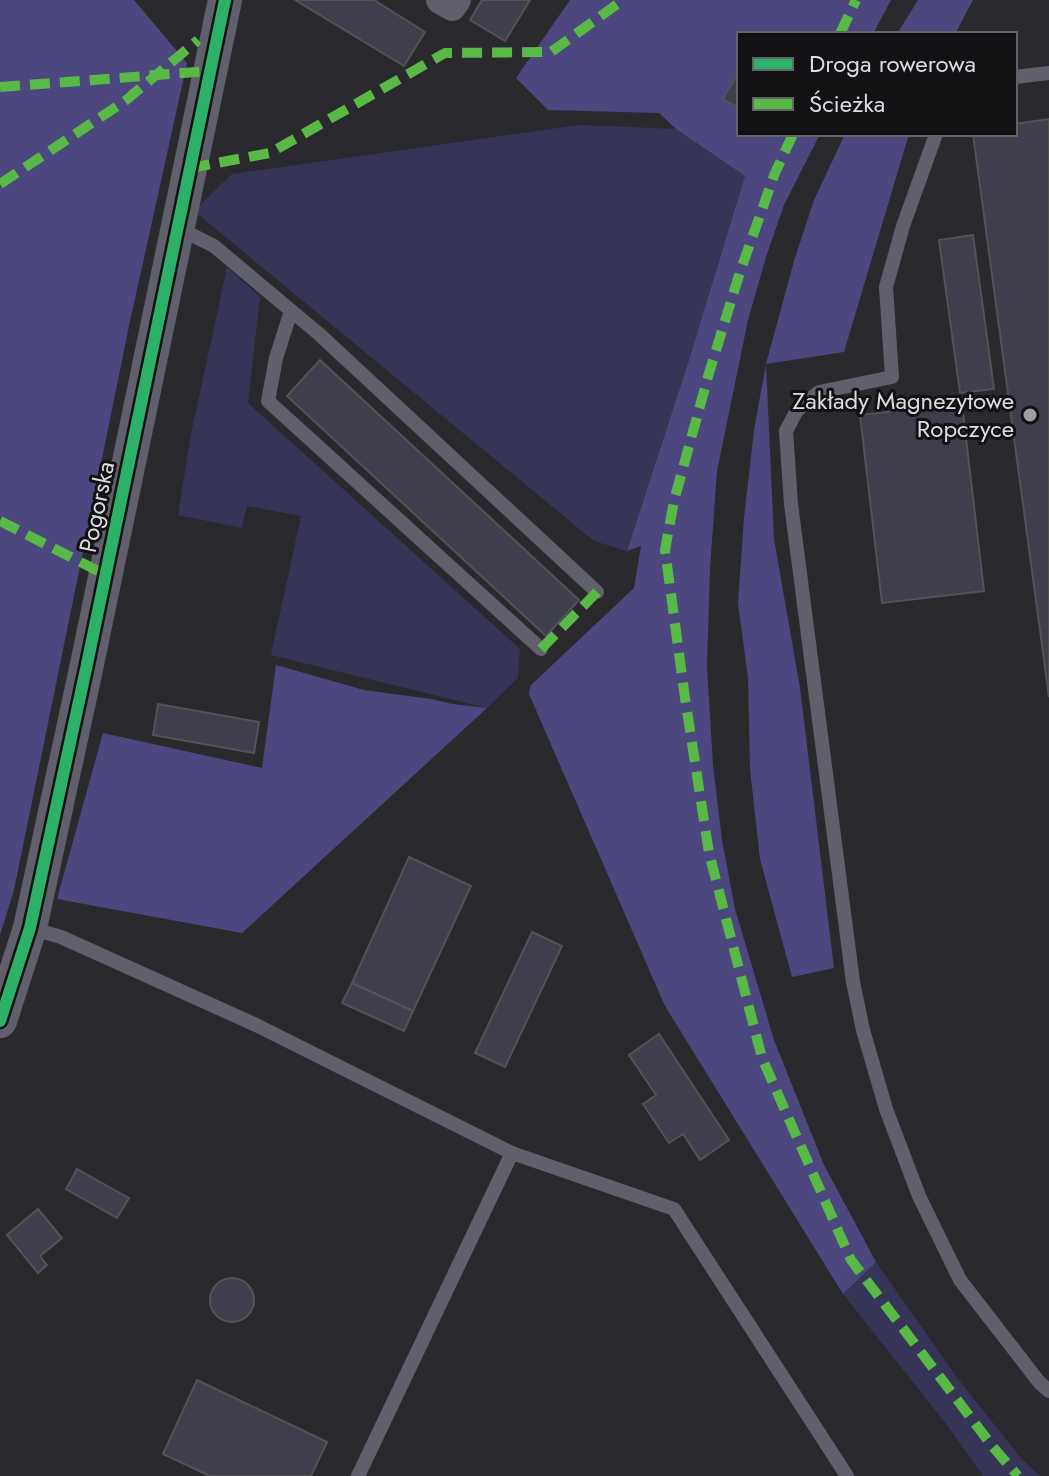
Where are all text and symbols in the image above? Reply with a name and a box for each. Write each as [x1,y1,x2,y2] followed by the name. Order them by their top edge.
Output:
[737,32,1017,136] legend
[809,46,976,81] text: Droga rowerowa
[809,86,885,121] text: Ścieżka
[792,383,1014,446] place label: Zakłady Magnezytowe Ropczyce
[1021,406,1039,424] marker: Zakłady Magnezytowe Ropczyce
[70,458,123,556] street label: Pogorska

